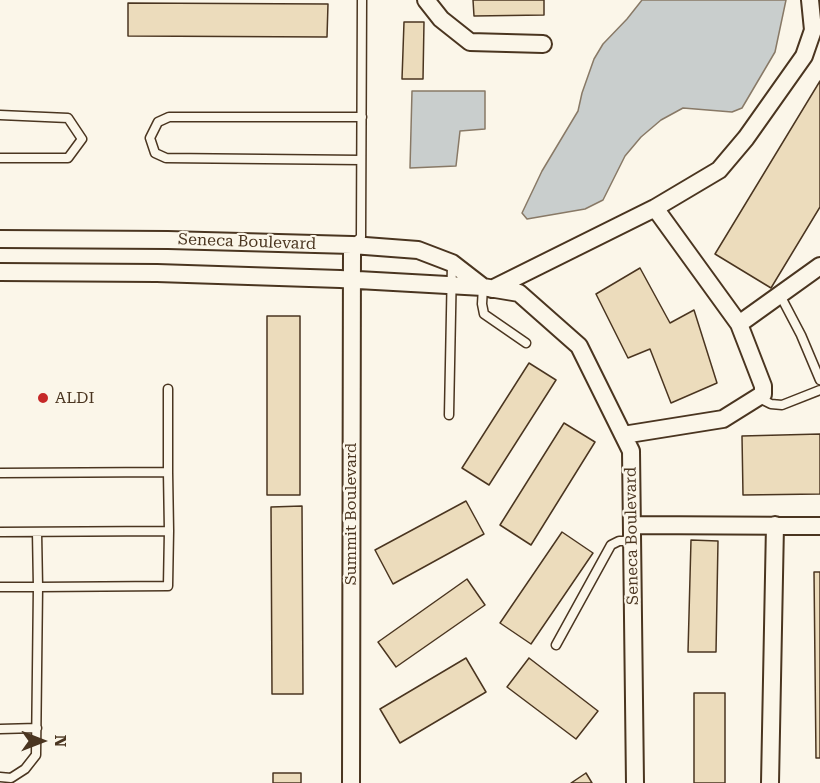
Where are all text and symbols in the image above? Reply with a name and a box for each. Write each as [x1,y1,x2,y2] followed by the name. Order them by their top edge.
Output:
[178,230,316,254] street label: Seneca Boulevard
[55,388,94,408] place label: ALDI
[36,391,50,405] marker: ALDI
[341,443,361,585] street label: Summit Boulevard
[621,467,643,605] street label: Seneca Boulevard
[12,711,72,771] north arrow
[51,735,70,747] text: N

